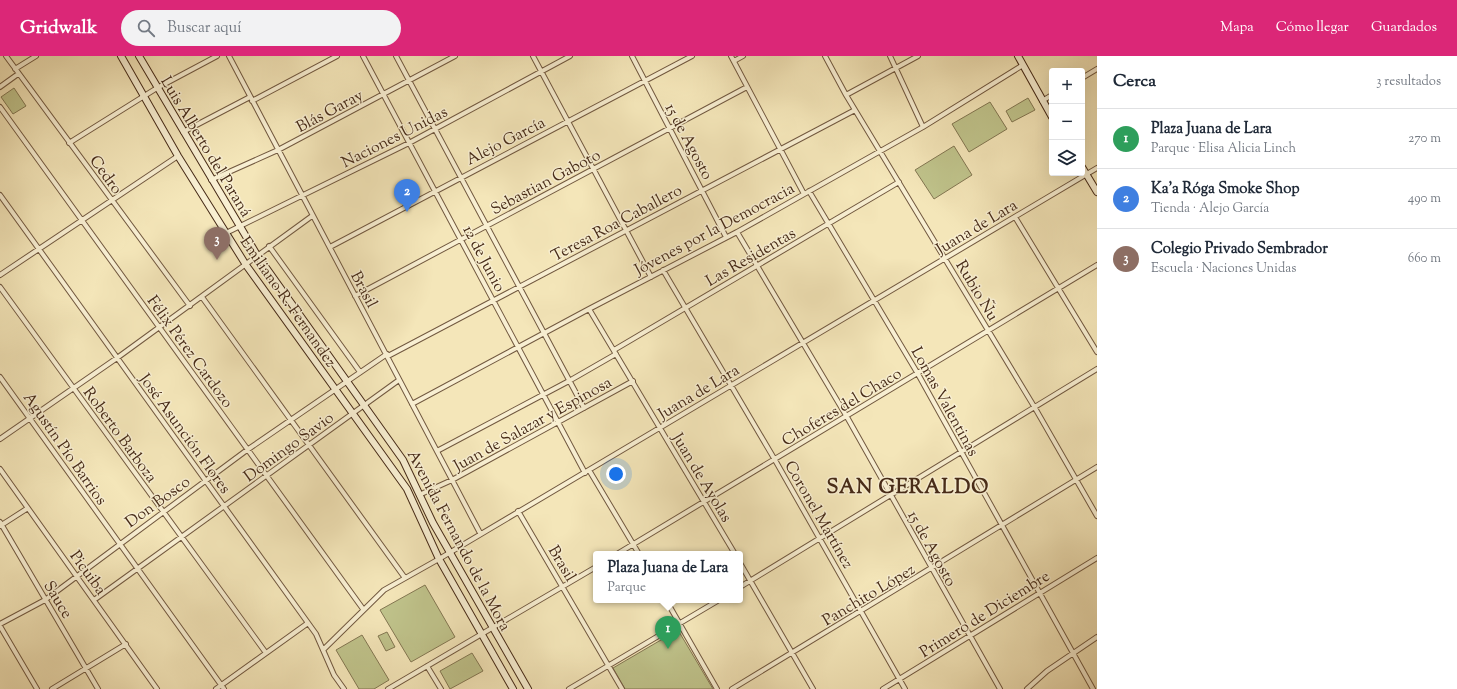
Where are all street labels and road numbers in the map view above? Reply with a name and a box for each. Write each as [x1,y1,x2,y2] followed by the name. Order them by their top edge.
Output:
[154,72,256,223] street label: Luis Alberto del Paraná
[293,85,368,139] street label: Blás Garay
[658,100,718,185] street label: 15 de Agosto
[338,102,452,175] street label: Naciones Unidas
[462,112,551,172] street label: Alejo García
[487,144,605,222] street label: Sebastian Gaboto
[83,151,127,200] street label: Cedro
[630,178,800,283] street label: Jóvenes por la Democracia
[548,180,687,268] street label: Teresa Roa Caballero
[931,194,1023,262] street label: Juana de Lara
[456,222,510,297] street label: 12 de Junio
[702,223,801,293] street label: Las Residentas
[233,232,341,372] street label: Emiliano R. Fernandez
[949,256,1003,326] street label: Rubio Ñu
[344,268,382,313] street label: Brasil
[140,291,238,414] street label: Félix Pérez Cardozo
[904,343,984,461] street label: Lomas Valentinas
[653,359,745,427] street label: Juana de Lara
[778,363,907,453] street label: Choferes del Chaco
[132,369,235,499] street label: José Asunción Flores
[449,372,617,479] street label: Juan de Salazar y Espinosa
[76,383,162,489] street label: Roberto Barboza
[16,388,112,511] street label: Agustín Pío Barrios
[240,407,340,489] street label: Domingo Savio
[665,428,737,527] street label: Juan de Ayolas
[400,447,516,636] street label: Avenida Fernando de la Mora
[778,457,858,573] street label: Coronel Martínez
[121,471,196,534] street label: Don Bosco
[900,507,961,592] street label: 15 de Agosto
[541,542,581,587] street label: Brasil
[63,546,111,601] street label: Picuiba
[818,559,920,633] street label: Panchito López
[916,566,1055,664] street label: Primero de Diciembre
[37,577,77,624] street label: Sauce

